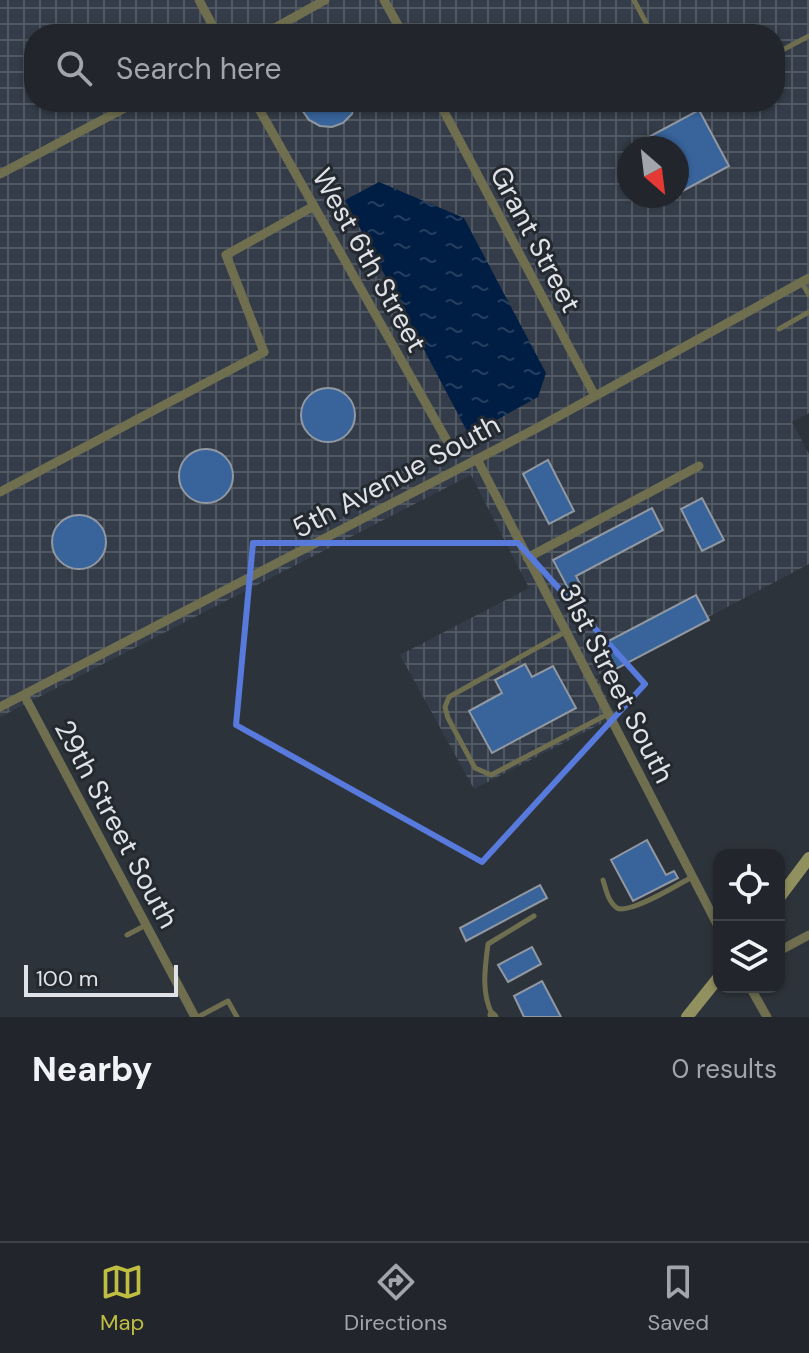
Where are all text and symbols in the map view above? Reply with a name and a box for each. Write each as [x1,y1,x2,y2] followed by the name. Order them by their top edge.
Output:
[24,24,785,112] search box
[52,46,96,90] icon: search
[116,49,282,88] text: Search here
[617,136,689,208] north arrow
[482,160,590,319] street label: Grant Street
[304,162,435,359] street label: West 6th Street
[286,406,507,547] street label: 5th Avenue South
[550,577,683,789] street label: 31st Street South
[46,714,187,935] street label: 29th Street South
[713,849,785,993] map controls
[713,849,785,921] button: locate
[713,921,785,993] button: layers
[24,961,178,997] scale bar
[36,964,98,993] text: 100 m
[32,1047,152,1092] text: Nearby
[671,1052,777,1086] text: 0 results
[100,1260,144,1337] tab: Map
[344,1260,448,1337] tab: Directions
[647,1260,709,1337] tab: Saved

